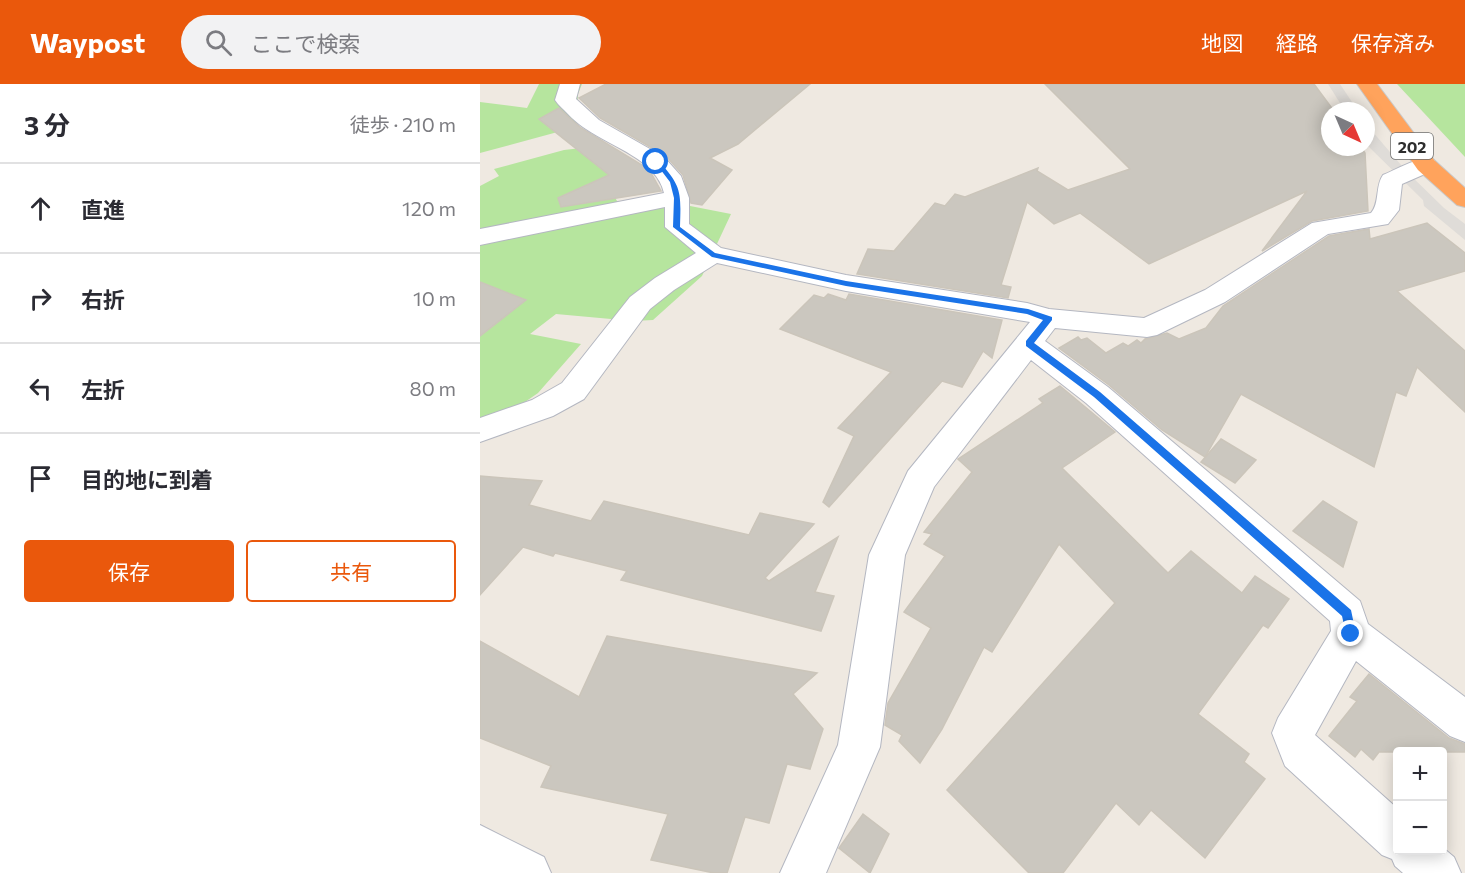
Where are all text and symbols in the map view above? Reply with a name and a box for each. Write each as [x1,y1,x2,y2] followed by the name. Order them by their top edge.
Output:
[181,15,601,69] search box
[30,25,145,59] text: Waypost
[202,26,235,59] icon: search
[250,30,360,57] text: ここで検索
[1201,30,1243,55] text: 地図
[1276,30,1318,55] text: 経路
[1351,30,1435,55] text: 保存済み
[1321,102,1375,156] north arrow
[24,109,70,140] text: 3 分
[350,112,456,136] text: 徒歩 · 210 m
[1391,133,1433,159] road number: 202
[642,148,668,174] route start
[24,192,57,225] icon: ahead
[81,196,125,223] text: 直進
[402,196,456,220] text: 120 m
[24,282,57,315] icon: right
[81,286,125,313] text: 右折
[413,286,456,310] text: 10 m
[24,372,57,405] icon: left
[81,376,125,403] text: 左折
[410,376,456,400] text: 80 m
[24,462,57,495] icon: arrive
[81,466,213,493] text: 目的地に到着
[24,540,234,602] button: 保存
[246,540,456,602] button: 共有
[1337,620,1363,646] route end
[1393,747,1447,855] map controls
[1393,747,1447,801] button: +
[1393,801,1447,855] button: −

